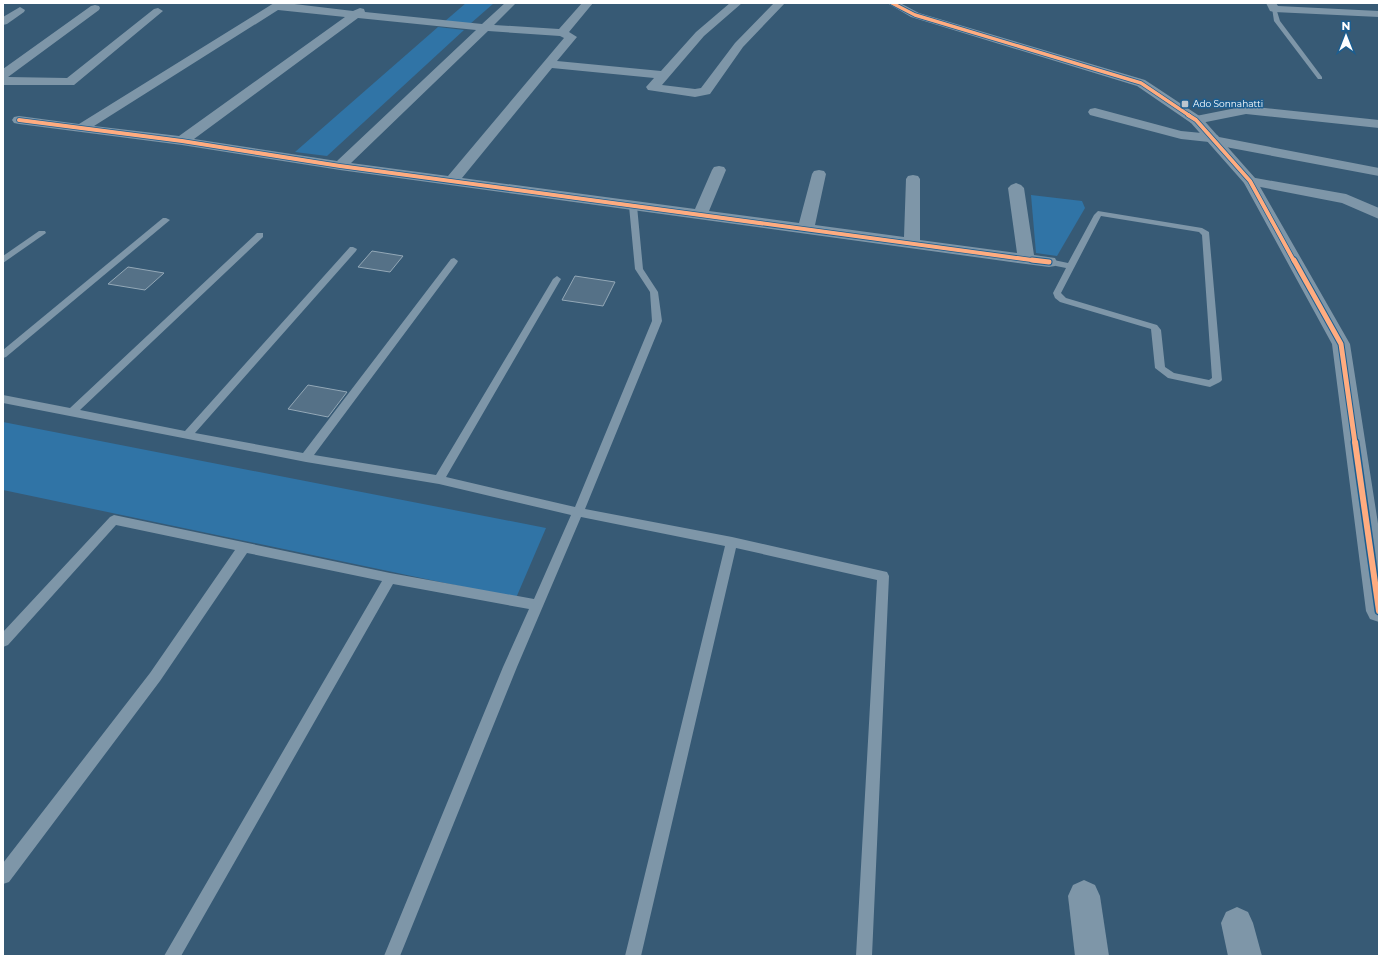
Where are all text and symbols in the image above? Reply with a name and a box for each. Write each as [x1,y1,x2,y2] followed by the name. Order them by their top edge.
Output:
[1326,16,1366,56] north arrow
[1342,19,1350,33] text: N
[1193,98,1263,109] place label: Ado Sonnahatti
[1180,99,1190,109] marker: Ado Sonnahatti

